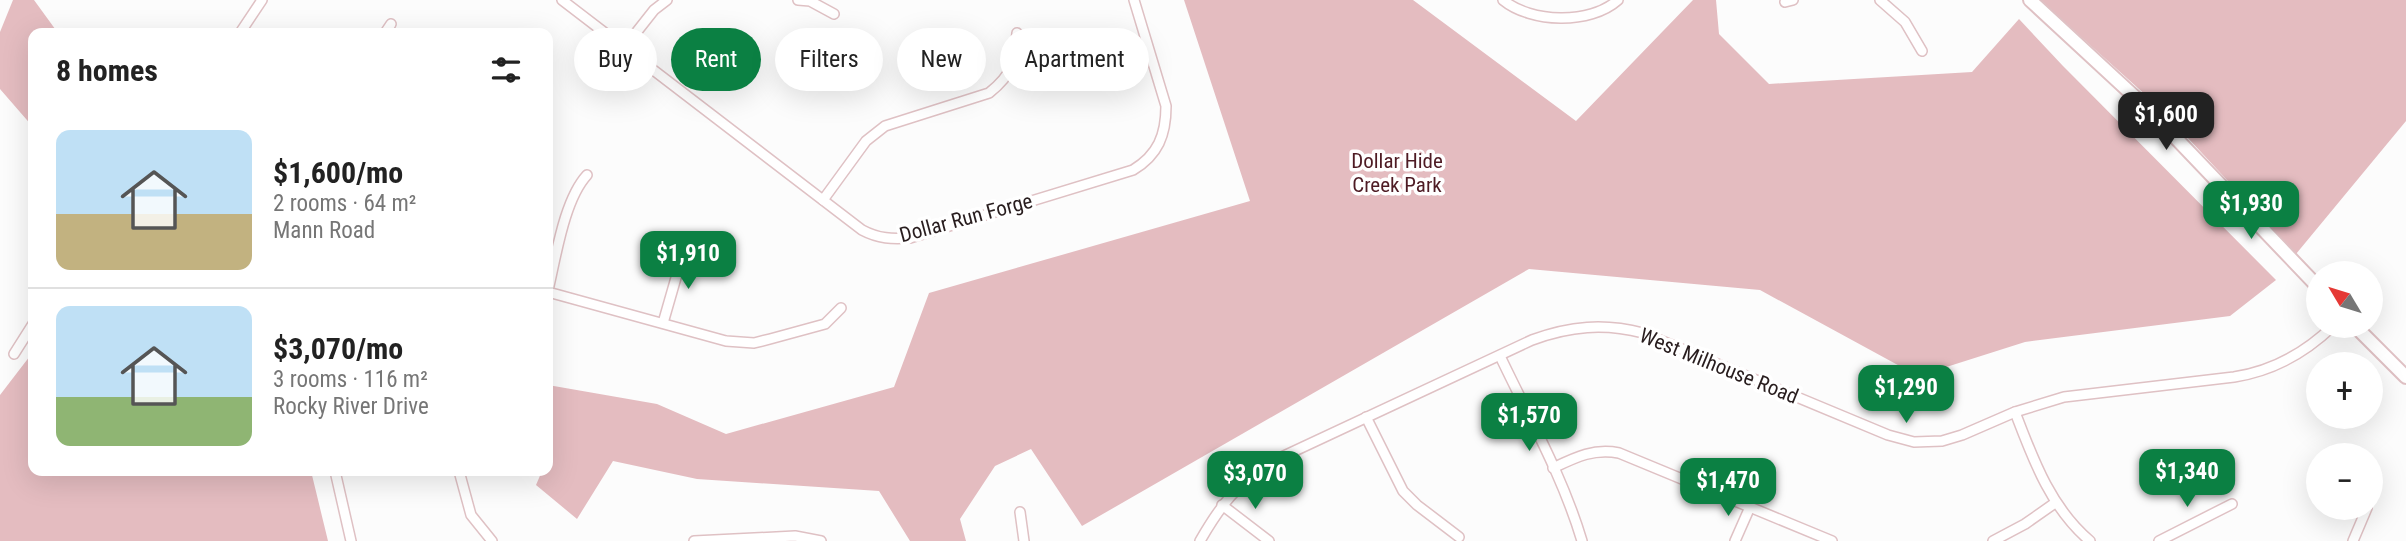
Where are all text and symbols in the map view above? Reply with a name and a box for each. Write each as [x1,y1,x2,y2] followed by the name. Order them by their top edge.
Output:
[574,28,657,91] chip: Buy
[671,28,761,91] chip: Rent
[775,28,883,91] chip: Filters
[897,28,986,91] chip: New
[1000,28,1149,91] chip: Apartment
[487,51,525,89] icon: filters
[56,53,158,88] text: 8 homes
[2109,92,2223,152] pin: $1,600
[2134,101,2198,128] text: $1,600
[1351,149,1443,197] park label: Dollar Hide Creek Park
[273,155,403,190] text: $1,600/mo
[112,158,196,242] icon: home
[2194,182,2308,241] pin: $1,930
[897,189,1035,247] street label: Dollar Run Forge
[273,190,416,217] text: 2 rooms · 64 m²
[2219,190,2283,217] text: $1,930
[273,217,375,244] text: Mann Road
[631,232,745,291] pin: $1,910
[656,240,720,267] text: $1,910
[2306,261,2384,338] north arrow
[2306,261,2383,520] map controls
[1636,323,1802,409] street label: West Milhouse Road
[273,331,403,366] text: $3,070/mo
[112,334,196,418] icon: home
[2306,352,2383,429] button: +
[273,366,428,393] text: 3 rooms · 116 m²
[1849,366,1963,425] pin: $1,290
[1874,374,1938,401] text: $1,290
[273,393,429,420] text: Rocky River Drive
[1472,393,1586,453] pin: $1,570
[1497,402,1561,429] text: $1,570
[2306,443,2383,520] button: −
[2130,449,2244,509] pin: $1,340
[1198,452,1312,511] pin: $3,070
[1671,458,1785,518] pin: $1,470
[2155,458,2219,485] text: $1,340
[1223,460,1287,487] text: $3,070
[1696,467,1760,494] text: $1,470

